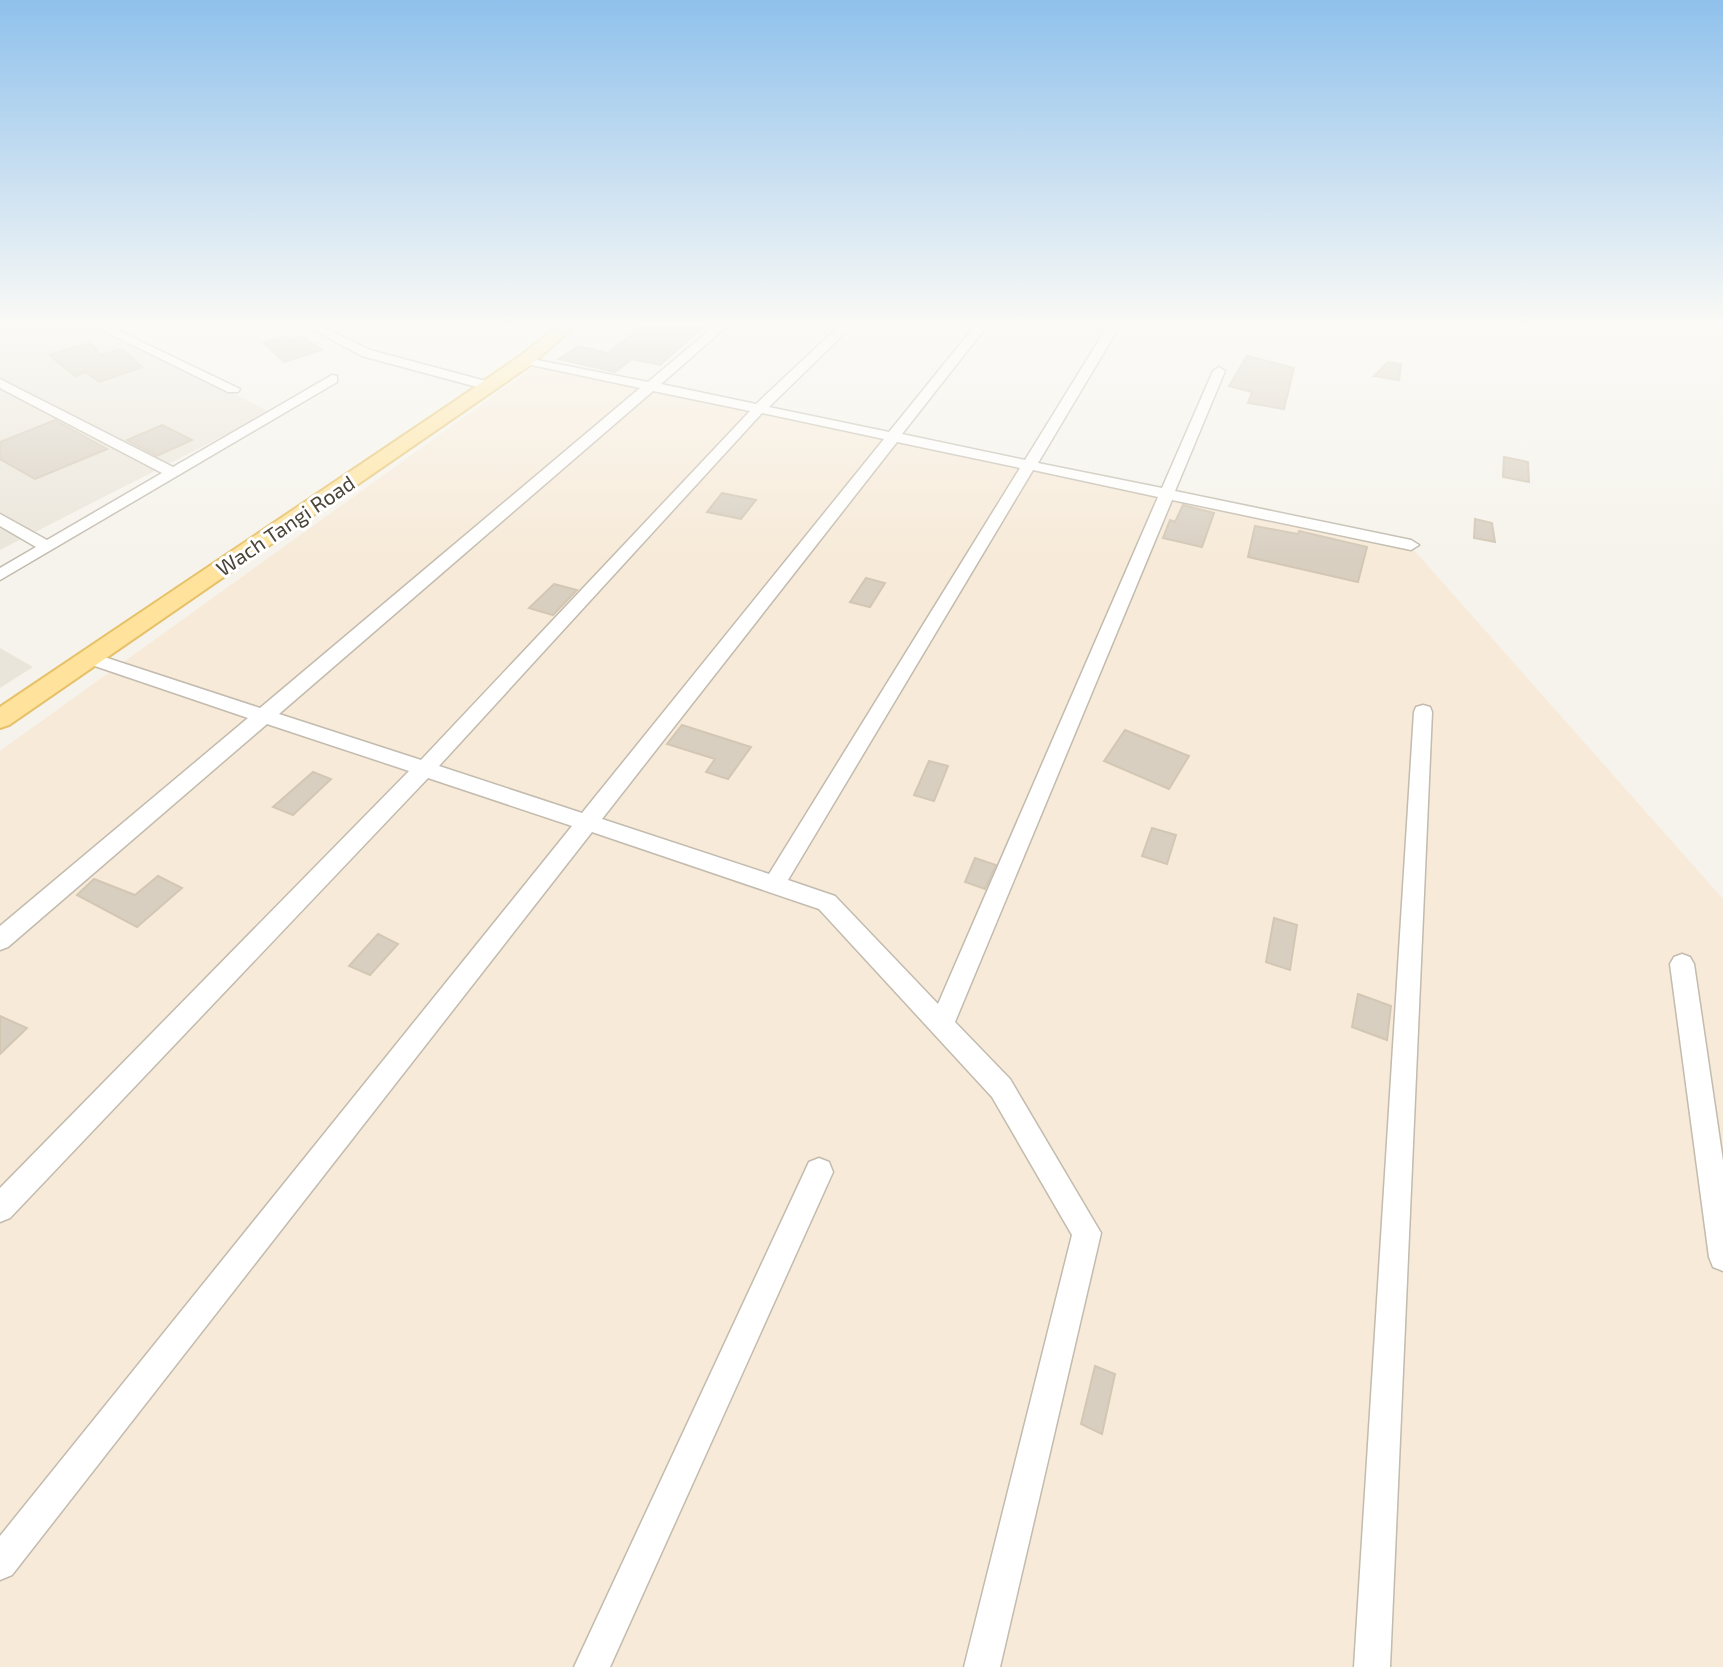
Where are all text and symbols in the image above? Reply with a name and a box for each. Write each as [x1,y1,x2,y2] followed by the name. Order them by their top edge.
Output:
[211,469,359,581] street label: Wach Tangi Road

